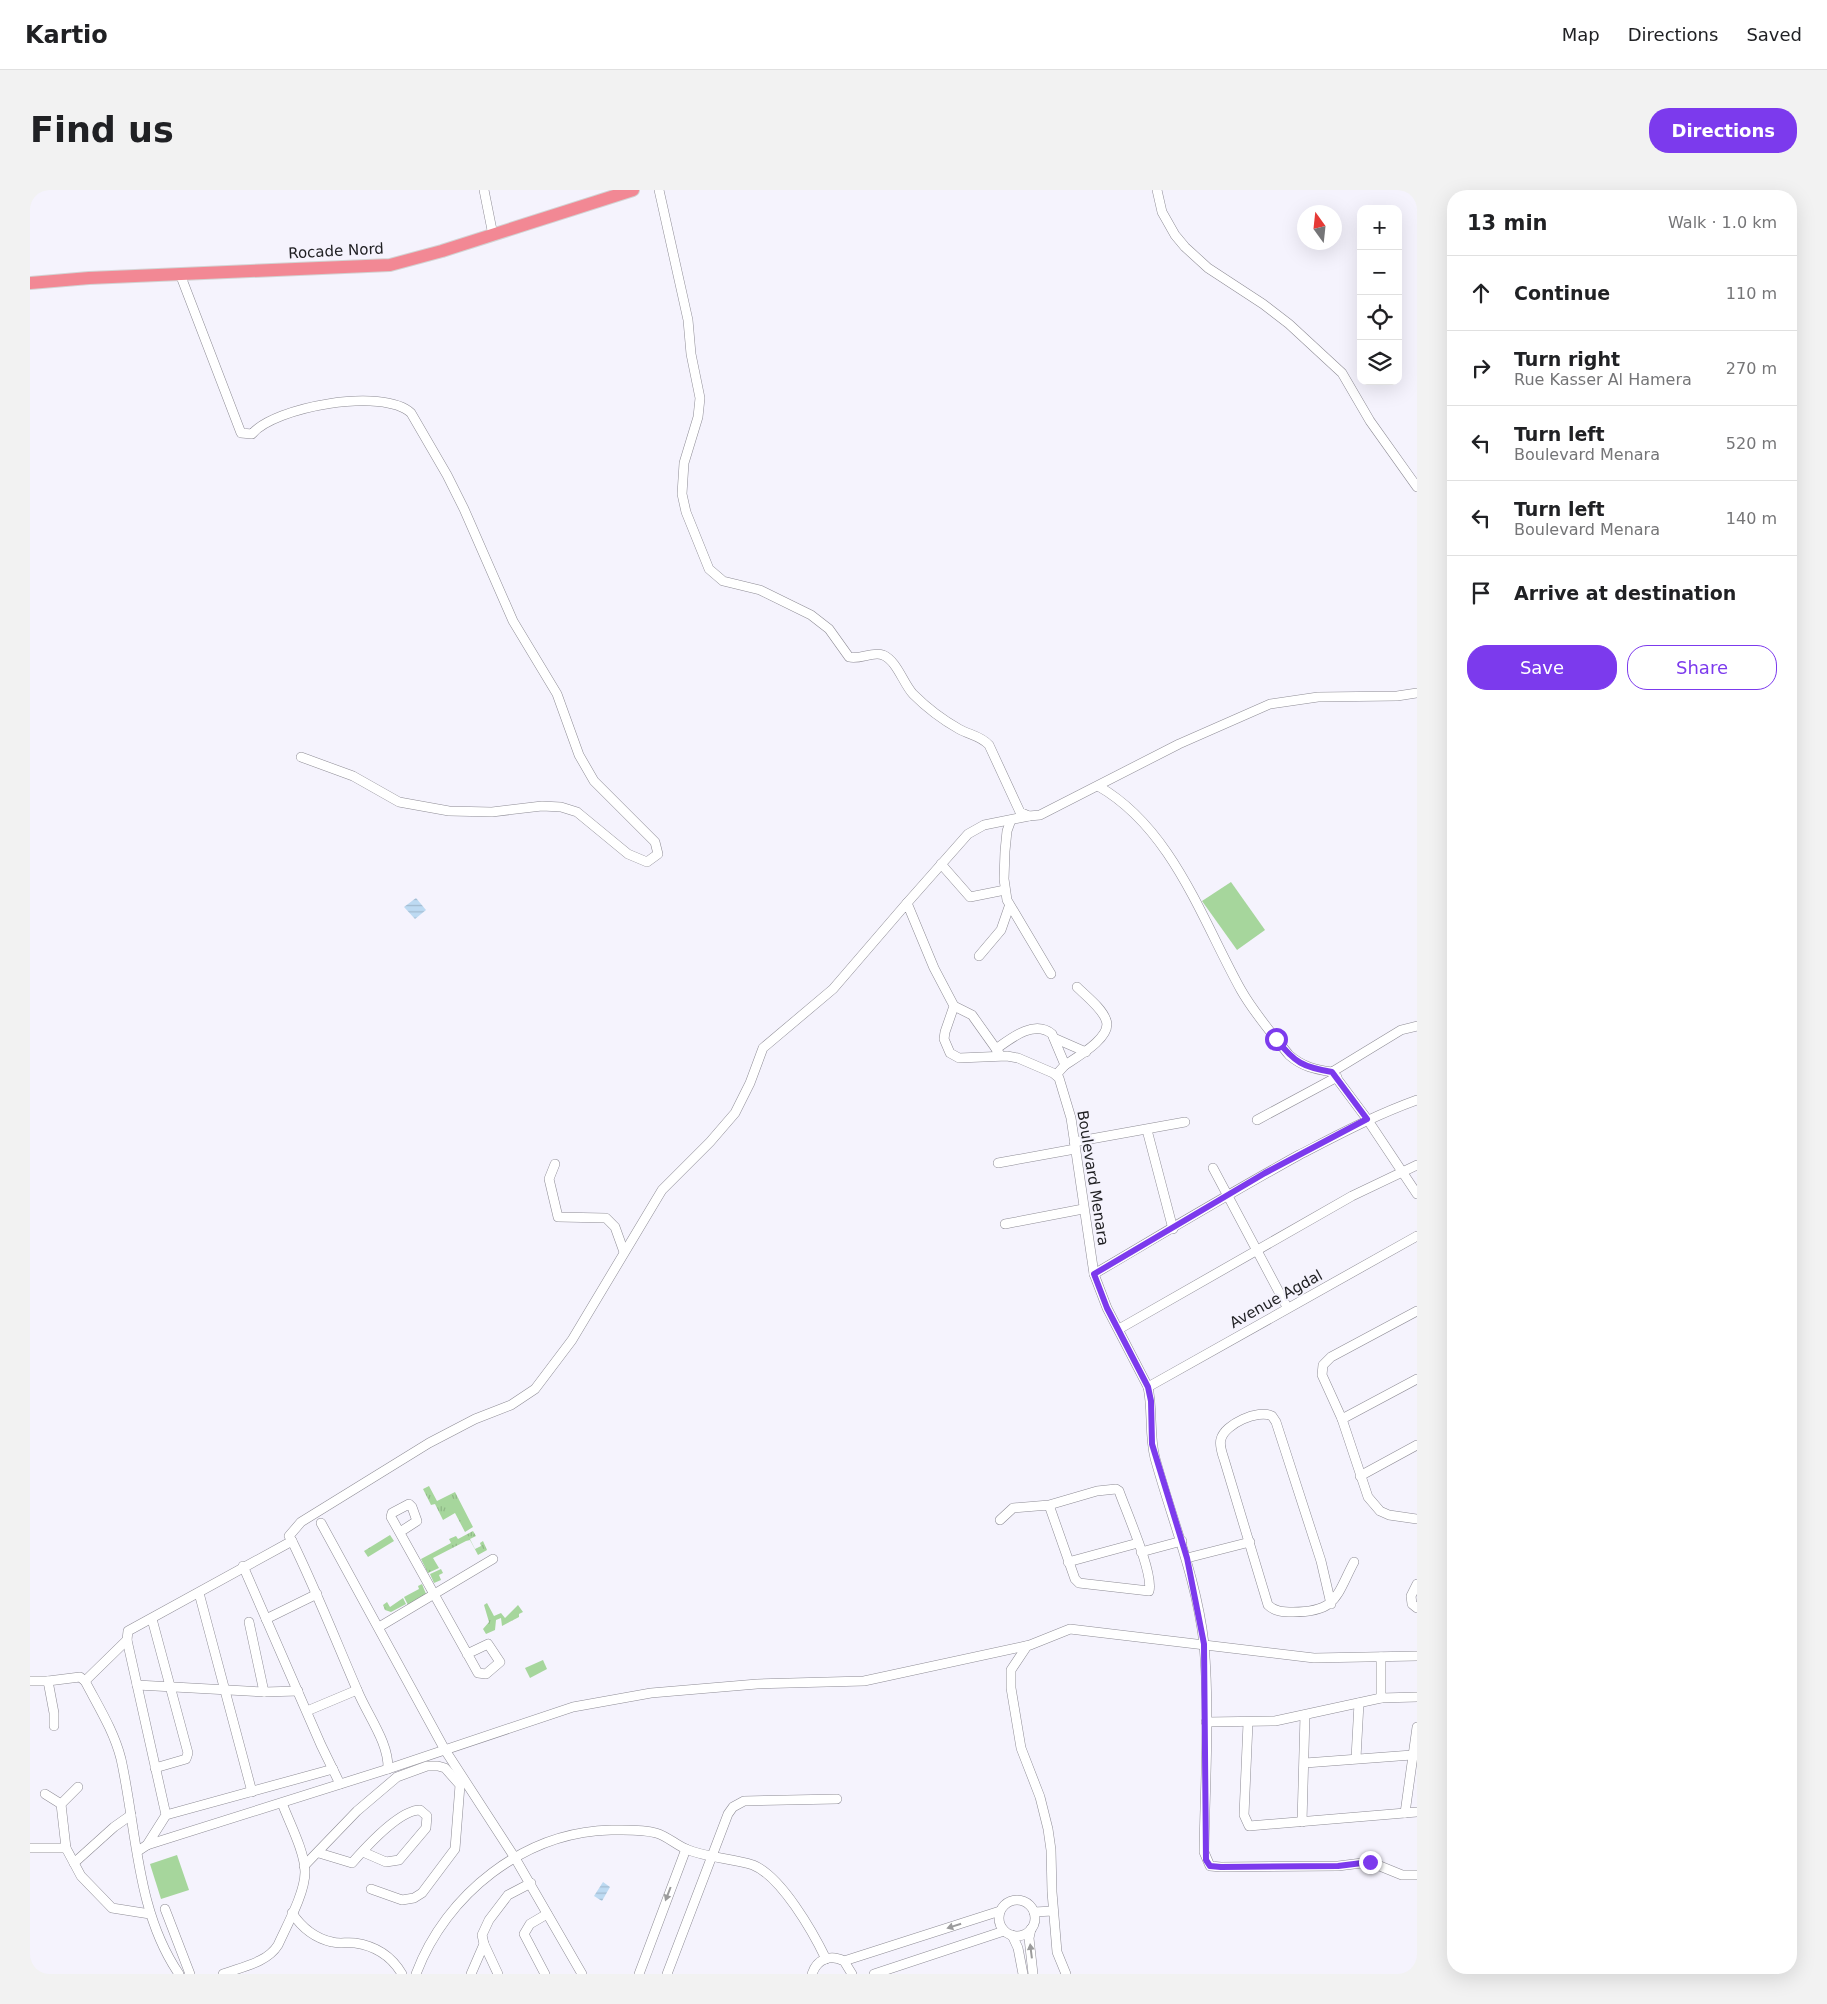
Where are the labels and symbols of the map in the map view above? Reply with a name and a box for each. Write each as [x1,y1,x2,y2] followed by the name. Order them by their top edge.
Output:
[1297,205,1342,250] north arrow
[288,240,384,262] street label: Rocade Nord
[1265,1028,1288,1051] route start
[1073,1109,1113,1247] street label: Boulevard Menara
[1227,1266,1325,1332] street label: Avenue Agdal
[1359,1851,1382,1874] route end
[664,1887,672,1902] one-way arrow
[946,1922,961,1930] one-way arrow
[1027,1943,1035,1959] one-way arrow

